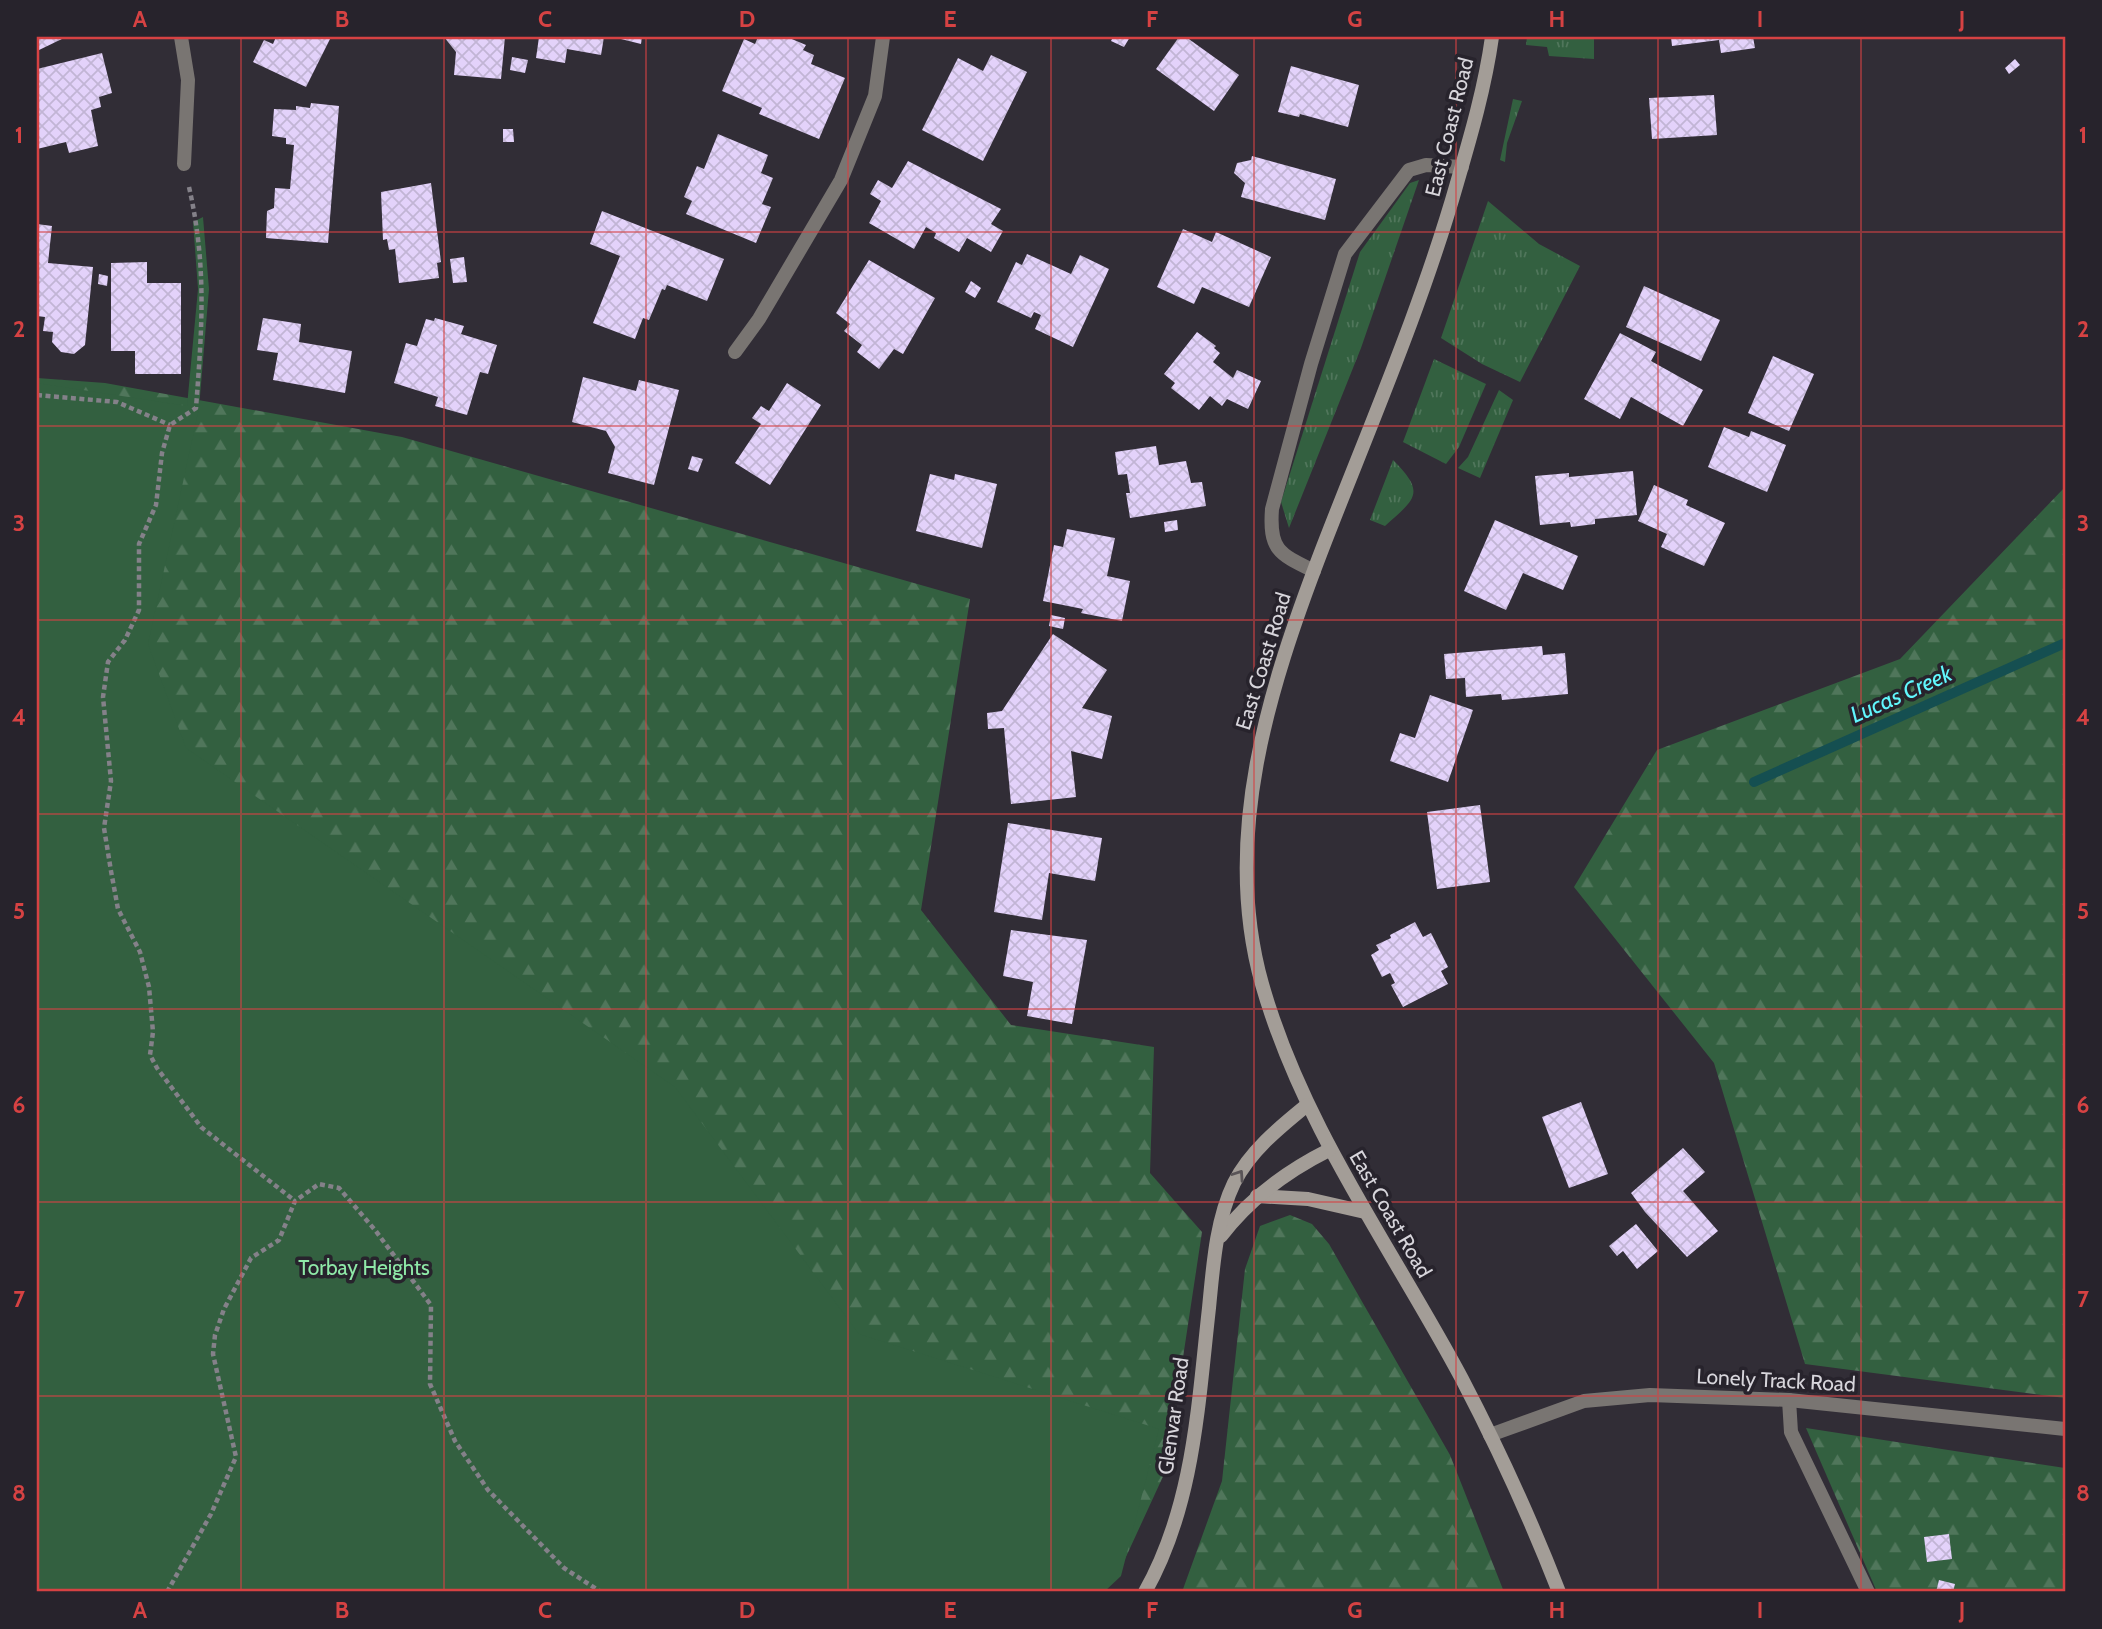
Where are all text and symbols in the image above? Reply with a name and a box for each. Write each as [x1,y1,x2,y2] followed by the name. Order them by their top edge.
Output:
[133,5,148,33] text: A
[335,5,349,33] text: B
[538,5,552,33] text: C
[739,5,755,33] text: D
[943,5,957,33] text: E
[1146,5,1158,33] text: F
[1347,5,1363,33] text: G
[1549,5,1565,33] text: H
[1757,5,1763,33] text: I
[1958,5,1965,33] text: J
[1420,55,1478,199] street label: East Coast Road
[15,121,23,149] text: 1
[2079,121,2087,149] text: 1
[13,315,25,343] text: 2
[2077,315,2089,343] text: 2
[13,509,25,537] text: 3
[2077,509,2089,537] text: 3
[1230,589,1296,733] street label: East Coast Road
[1846,659,1957,729] water label: Lucas Creek
[12,703,26,731] text: 4
[2076,703,2090,731] text: 4
[13,897,25,925] text: 5
[2077,897,2089,925] text: 5
[13,1091,25,1119] text: 6
[2077,1091,2089,1119] text: 6
[1345,1146,1437,1282] street label: East Coast Road
[1231,1170,1244,1183] one-way arrow
[298,1255,430,1280] park label: Torbay Heights
[13,1285,25,1313] text: 7
[2077,1285,2089,1313] text: 7
[1152,1356,1194,1476] street label: Glenvar Road
[1696,1363,1856,1397] street label: Lonely Track Road
[12,1479,26,1507] text: 8
[2076,1479,2090,1507] text: 8
[133,1596,148,1624] text: A
[335,1596,349,1624] text: B
[538,1596,552,1624] text: C
[739,1596,755,1624] text: D
[943,1596,957,1624] text: E
[1146,1596,1158,1624] text: F
[1347,1596,1363,1624] text: G
[1549,1596,1565,1624] text: H
[1757,1596,1763,1624] text: I
[1958,1596,1965,1624] text: J

